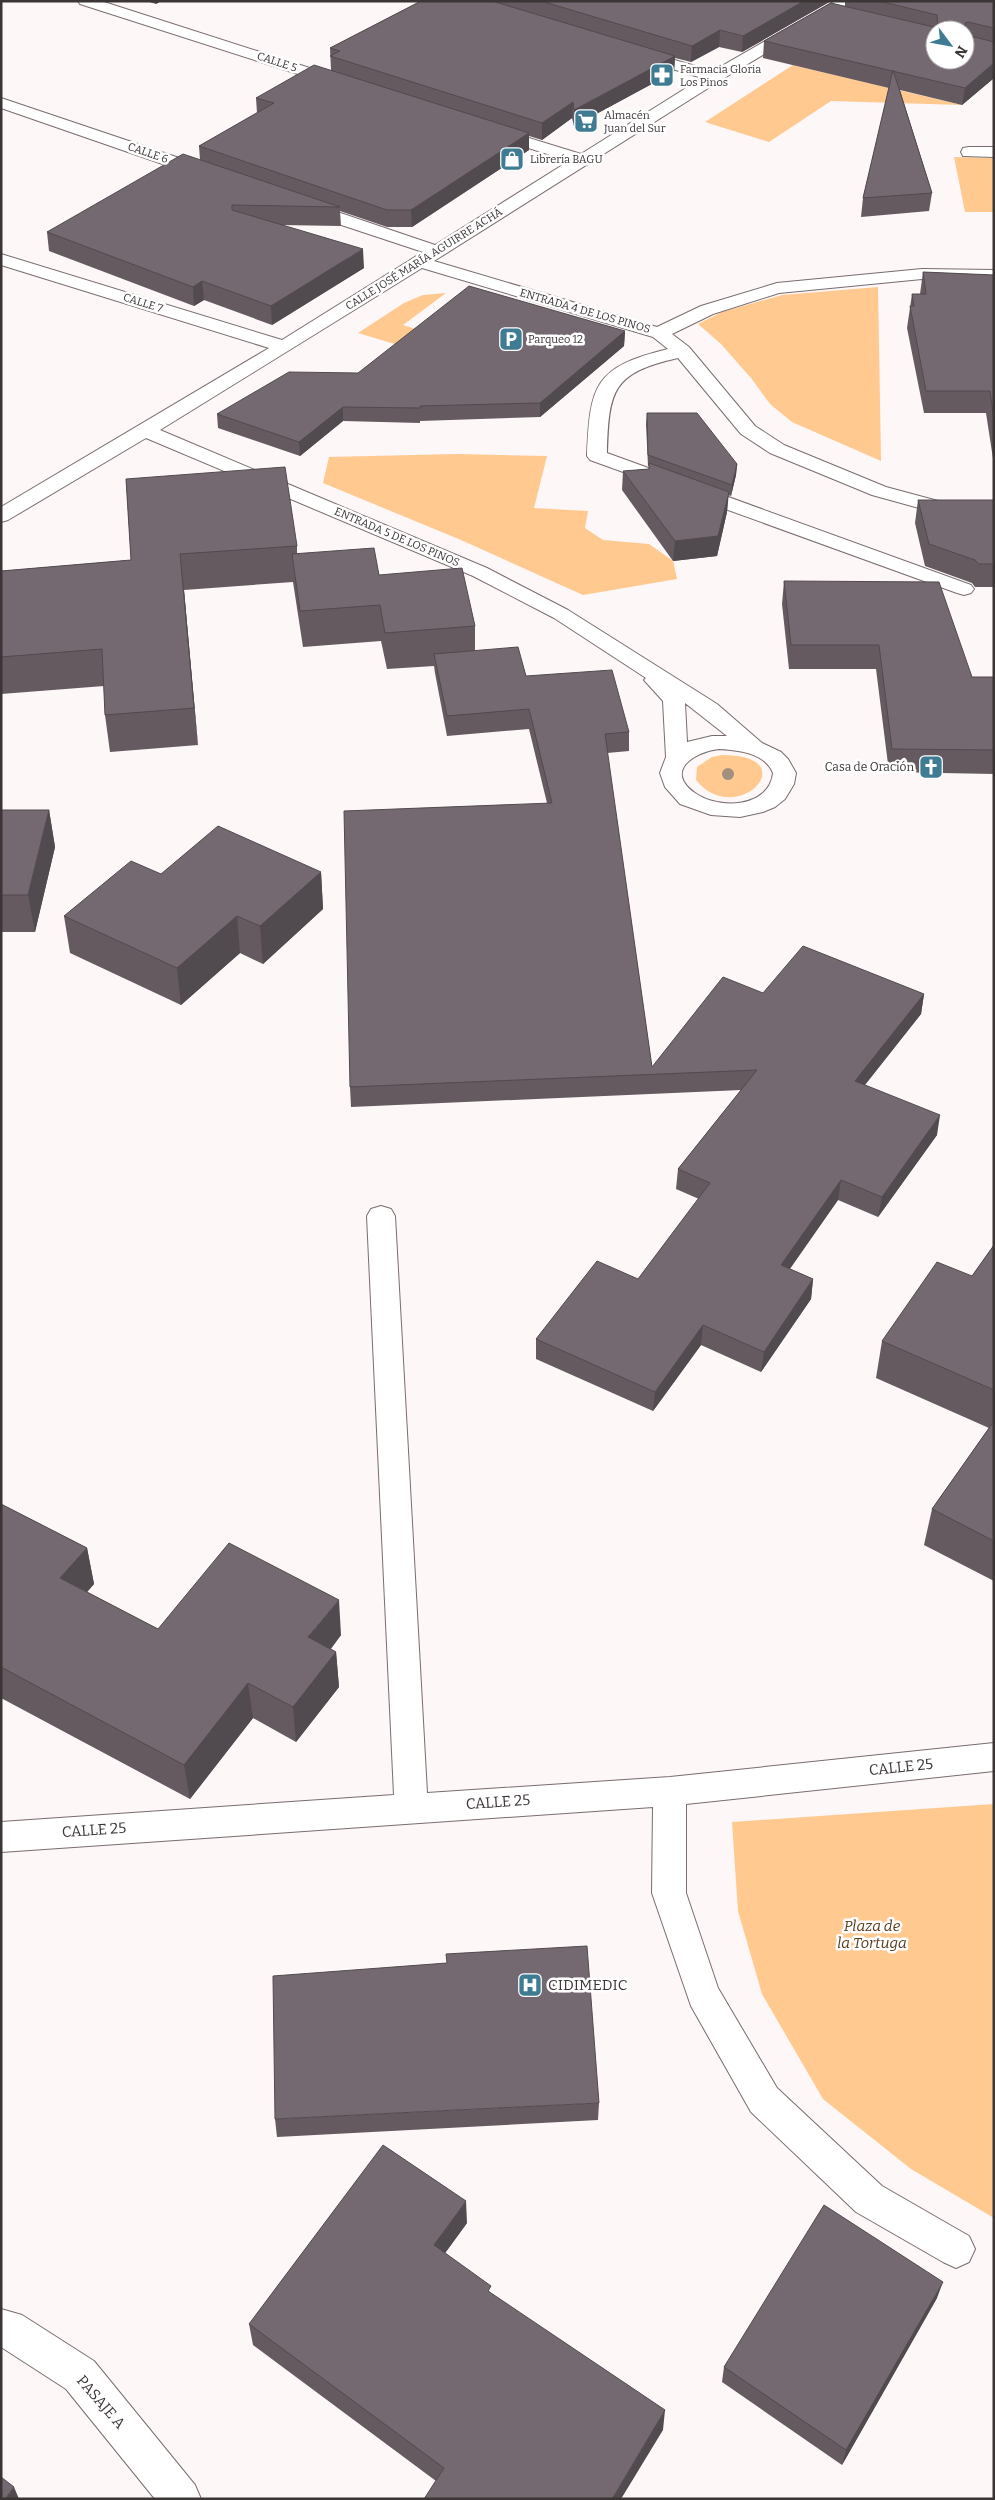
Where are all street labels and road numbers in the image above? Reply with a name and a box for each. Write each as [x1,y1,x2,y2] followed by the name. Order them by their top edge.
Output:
[255,49,299,75] street label: CALLE 5
[126,140,170,166] street label: CALLE 6
[343,204,505,313] street label: CALLE JOSÉ MARÍA AGUIRRE ACHÁ
[518,286,652,336] street label: ENTRADA 4 DE LOS PINOS
[122,291,165,315] street label: CALLE 7
[332,505,462,569] street label: ENTRADA 5 DE LOS PINOS
[868,1755,934,1779] street label: CALLE 25
[465,1791,531,1813] street label: CALLE 25
[61,1819,127,1841] street label: CALLE 25
[73,2372,129,2433] street label: PASAJE A

